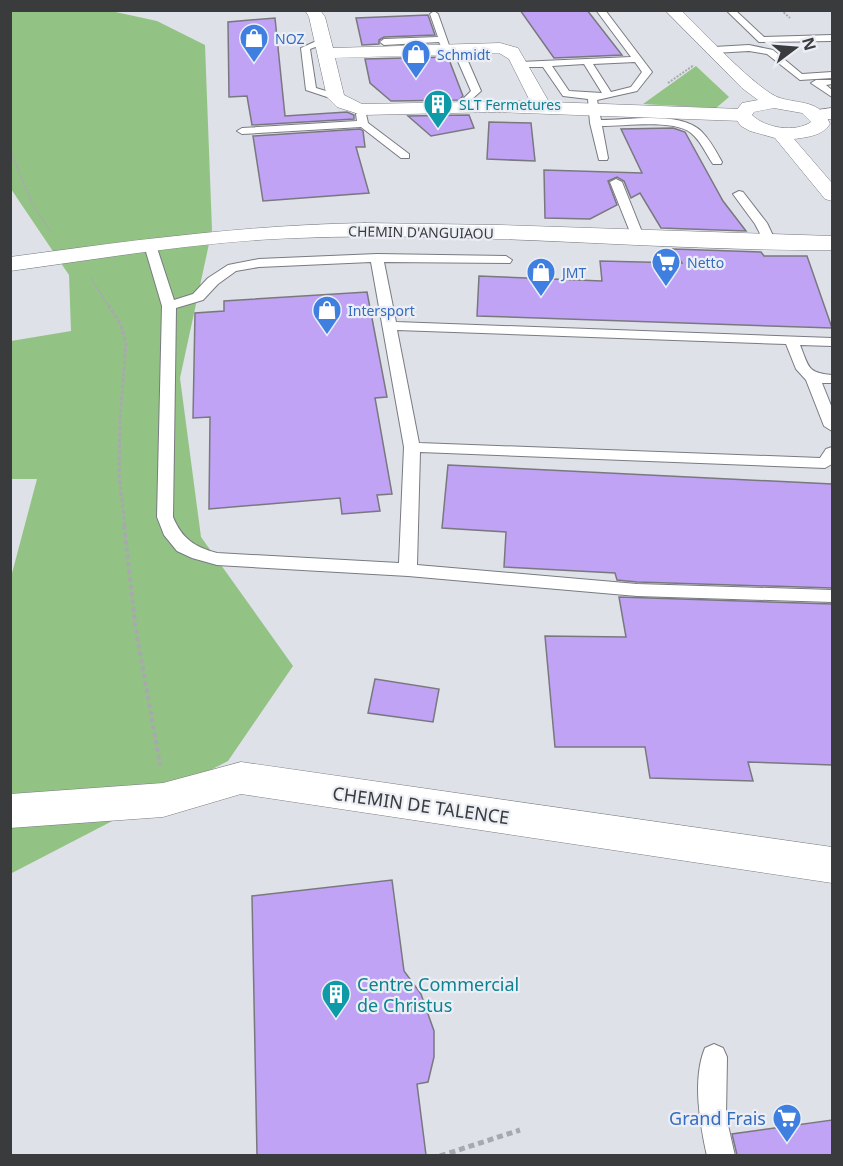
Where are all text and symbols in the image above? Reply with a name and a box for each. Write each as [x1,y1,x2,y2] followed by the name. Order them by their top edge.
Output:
[765,18,825,78] north arrow
[238,22,270,64] shop icon: NOZ
[275,29,304,48] place label: NOZ
[797,35,822,53] text: N
[400,38,432,80] shop icon: Schmidt
[437,45,490,64] place label: Schmidt
[422,88,454,130] building icon: SLT Fermetures
[459,95,561,114] place label: SLT Fermetures
[348,221,494,243] street label: CHEMIN D'ANGUIAOU
[650,246,682,288] supermarket icon: Netto
[687,253,724,272] place label: Netto
[525,256,557,298] shop icon: JMT
[560,263,587,282] place label: JMT
[311,294,343,336] shop icon: Intersport
[348,301,415,320] place label: Intersport
[331,781,511,829] street label: CHEMIN DE TALENCE
[357,972,519,1017] place label: Centre Commercial de Christus
[320,978,352,1020] building icon: Centre Commercial de Christus
[771,1102,803,1144] supermarket icon: Grand Frais
[669,1106,766,1130] place label: Grand Frais

